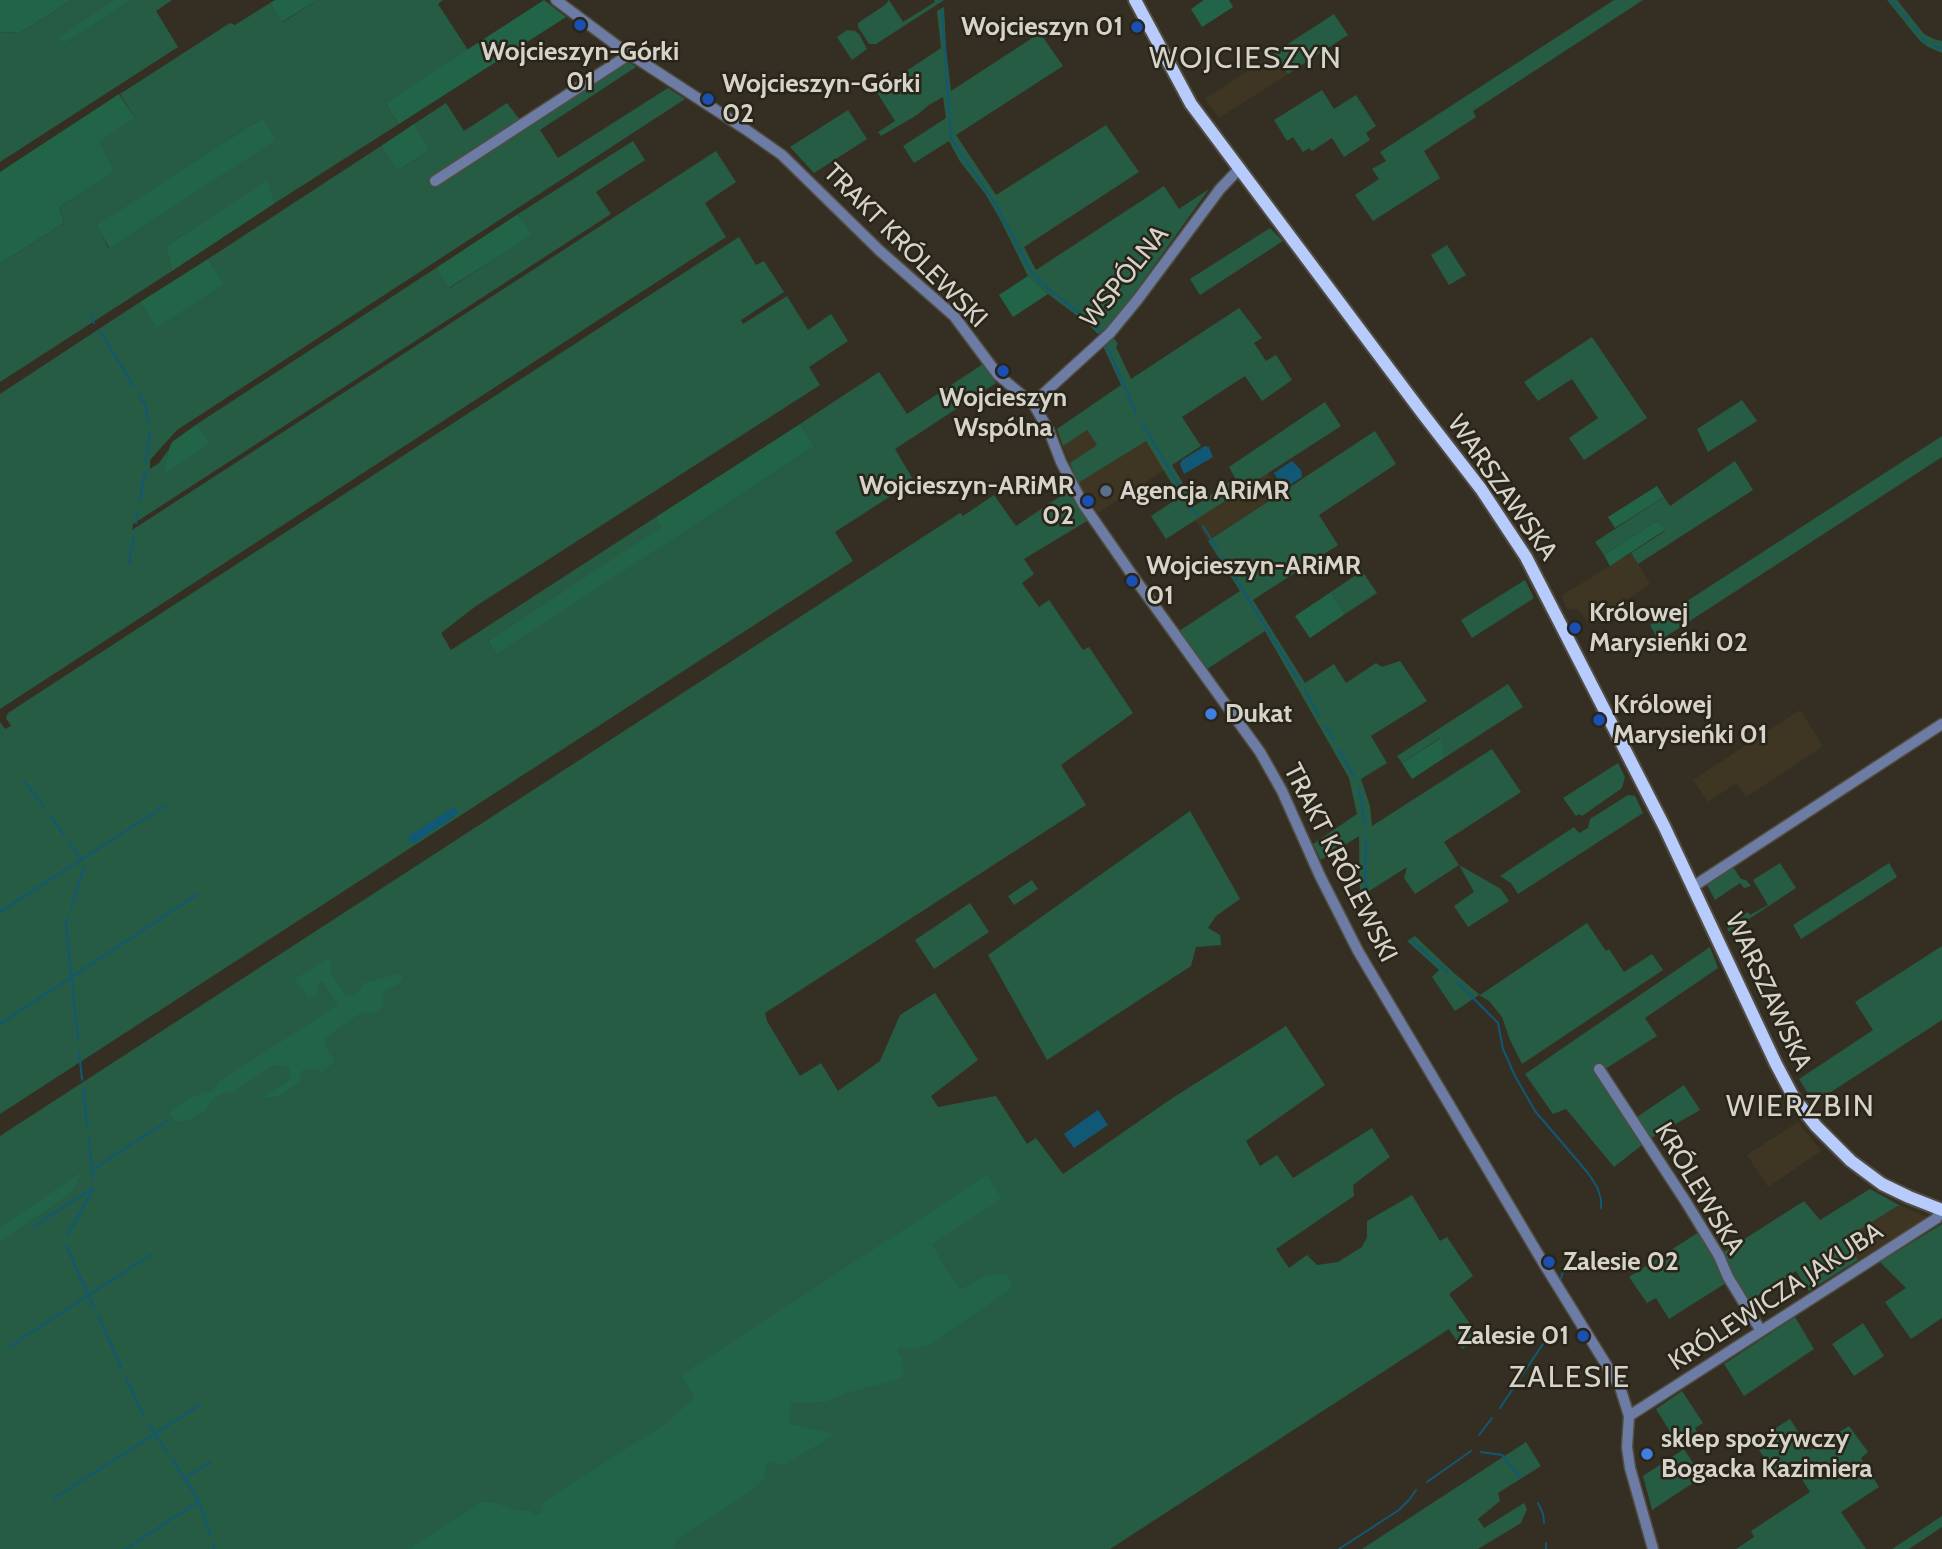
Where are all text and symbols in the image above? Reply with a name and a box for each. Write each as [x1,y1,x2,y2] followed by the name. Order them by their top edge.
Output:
[961,11,1123,43] place label: Wojcieszyn 01
[572,17,588,33] marker: Wojcieszyn-Górki 01
[1129,19,1145,35] marker: Wojcieszyn 01
[481,36,679,98] place label: Wojcieszyn-Górki 01
[1150,41,1342,77] district label: WOJCIESZYN
[722,68,920,130] place label: Wojcieszyn-Górki 02
[700,91,716,107] marker: Wojcieszyn-Górki 02
[817,158,993,334] street label: TRAKT KRÓLEWSKI
[1074,220,1176,334] street label: WSPÓLNA
[995,363,1011,379] marker: Wojcieszyn Wspólna
[939,382,1067,444] place label: Wojcieszyn Wspólna
[1440,409,1564,567] street label: WARSZAWSKA
[859,470,1074,532] place label: Wojcieszyn-ARiMR 02
[1120,475,1290,507] place label: Agencja ARiMR
[1098,483,1114,499] marker: Agencja ARiMR
[1080,493,1096,509] marker: Wojcieszyn-ARiMR 02
[1146,550,1361,612] place label: Wojcieszyn-ARiMR 01
[1124,573,1140,589] marker: Wojcieszyn-ARiMR 01
[1589,597,1748,658] place label: Królowej Marysieńki 02
[1567,620,1583,636] marker: Królowej Marysieńki 02
[1613,689,1768,750] place label: Królowej Marysieńki 01
[1225,698,1292,730] place label: Dukat
[1203,706,1219,722] marker: Dukat
[1591,712,1607,728] marker: Królowej Marysieńki 01
[1276,758,1404,968] street label: TRAKT KRÓLEWSKI
[1718,908,1818,1076] street label: WARSZAWSKA
[1727,1089,1875,1125] district label: WIERZBIN
[1647,1117,1751,1261] street label: KRÓLEWSKA
[1663,1216,1889,1378] street label: KRÓLEWICZA JAKUBA
[1563,1246,1679,1278] place label: Zalesie 02
[1541,1254,1557,1270] marker: Zalesie 02
[1458,1320,1569,1352] place label: Zalesie 01
[1575,1328,1591,1344] marker: Zalesie 01
[1510,1360,1630,1396] district label: ZALESIE
[1661,1423,1872,1484] place label: sklep spożywczy Bogacka Kazimiera
[1639,1446,1655,1462] marker: sklep spożywczy Bogacka Kazimiera

